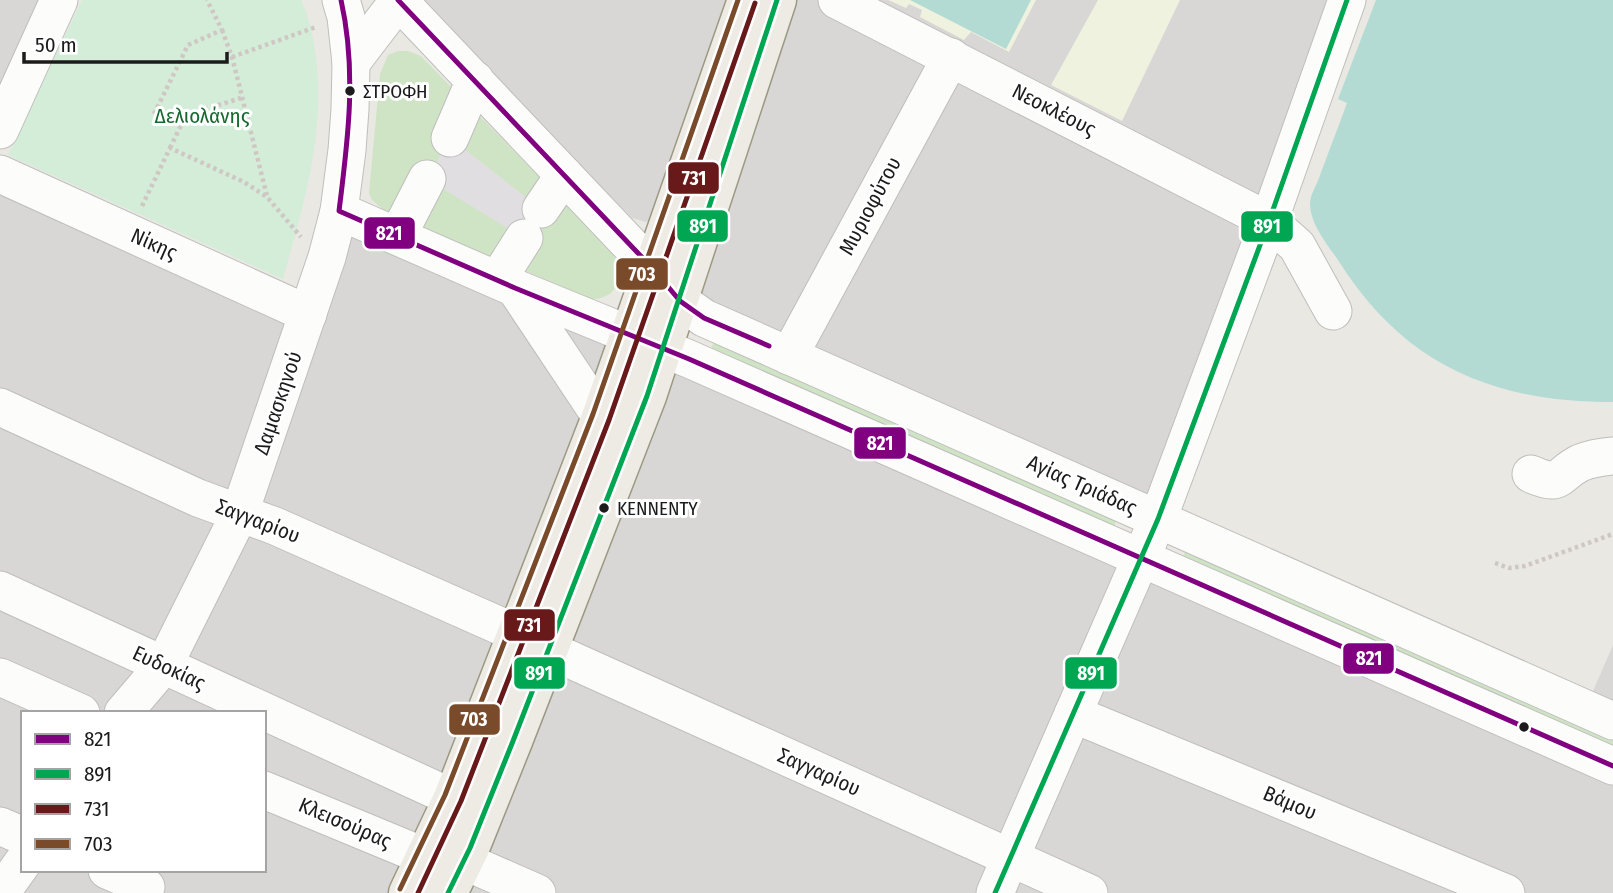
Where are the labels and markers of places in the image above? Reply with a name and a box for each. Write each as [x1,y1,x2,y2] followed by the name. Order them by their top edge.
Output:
[363,80,428,103] place label: ΣΤΡΟΦΗ
[343,84,357,98] marker: ΣΤΡΟΦΗ
[617,497,698,520] place label: ΚΕΝΝΕΝΤΥ
[597,501,611,515] marker: ΚΕΝΝΕΝΤΥ
[1517,720,1531,734] unlabelled marker

